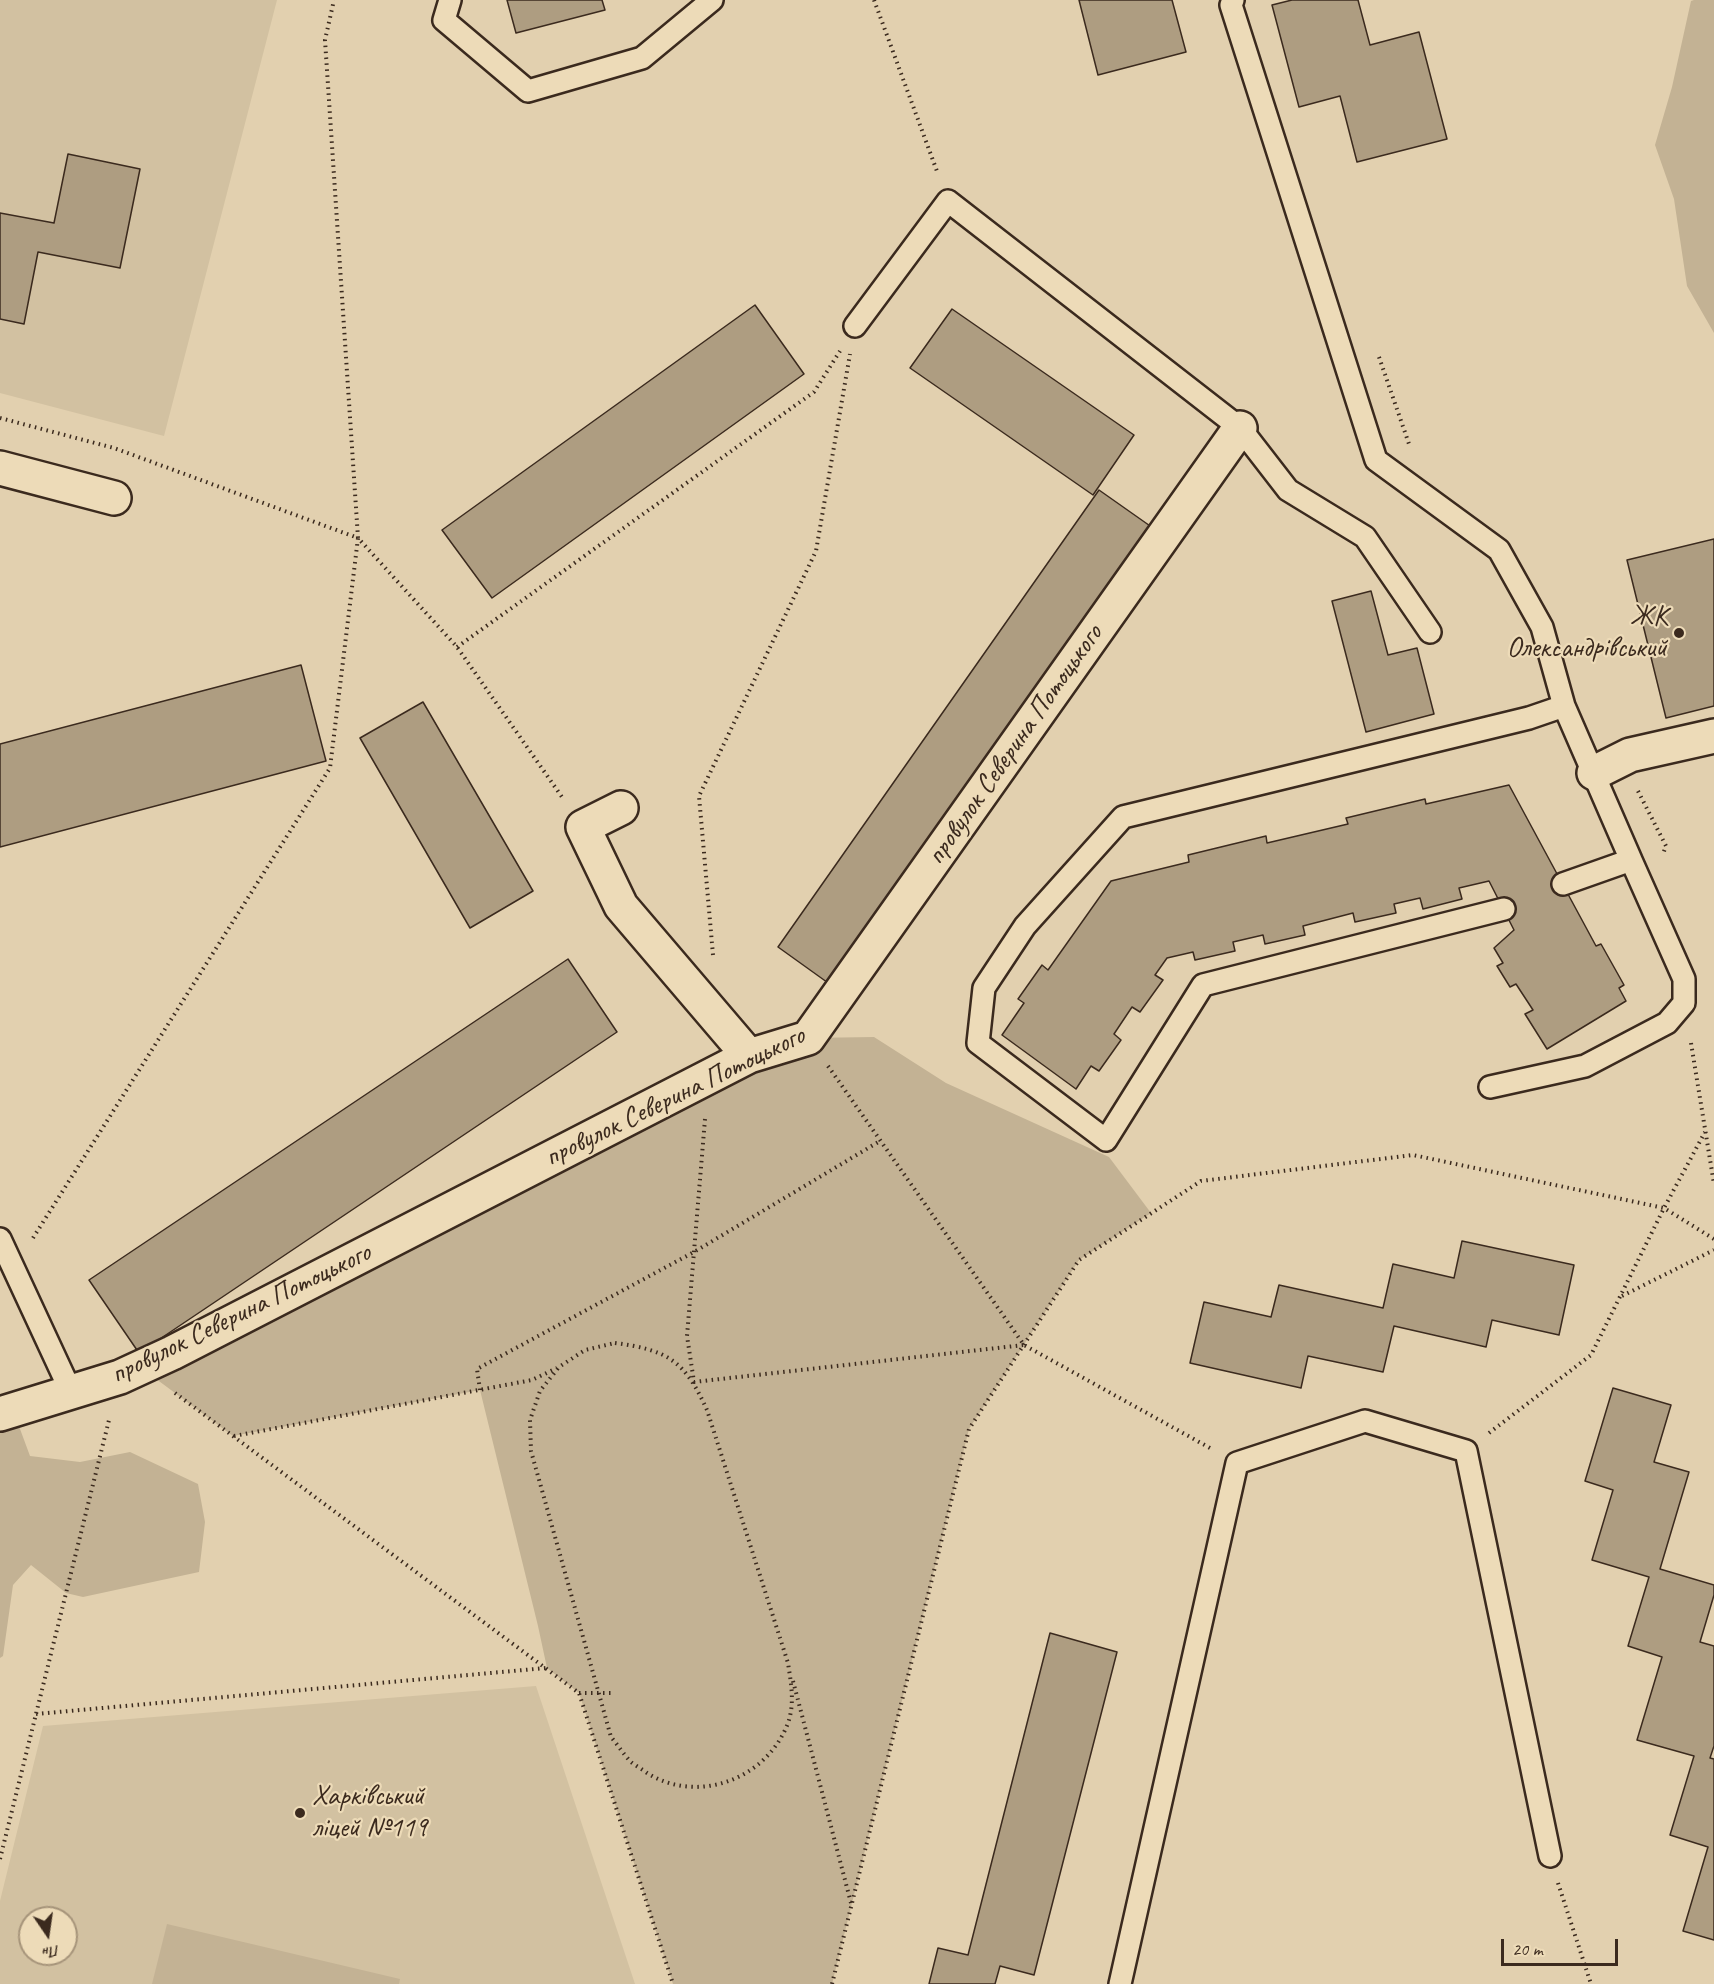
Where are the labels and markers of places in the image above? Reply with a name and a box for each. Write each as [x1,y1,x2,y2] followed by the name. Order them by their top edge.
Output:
[1507,600,1667,666] place label: ЖК Олександрівський
[1672,626,1686,640] marker: ЖК Олександрівський
[312,1780,427,1846] place label: Харківський ліцей №119
[293,1806,307,1820] marker: Харківський ліцей №119

